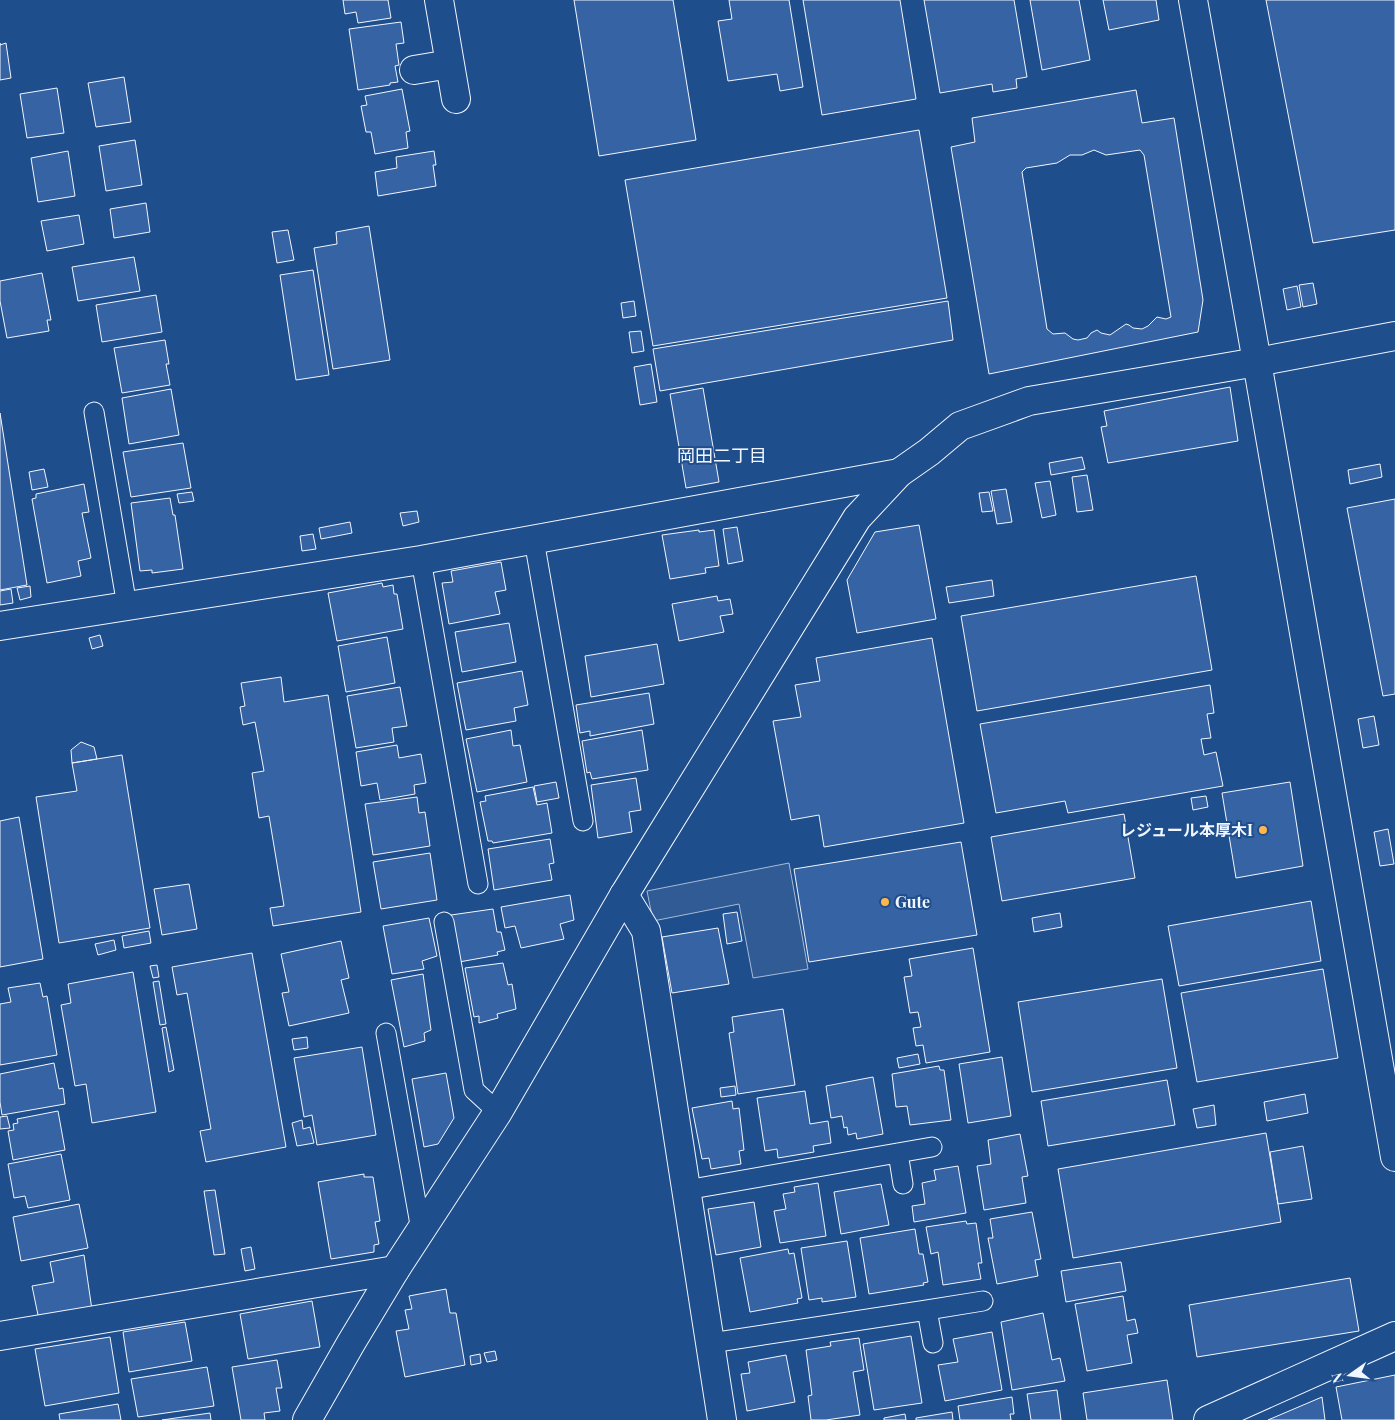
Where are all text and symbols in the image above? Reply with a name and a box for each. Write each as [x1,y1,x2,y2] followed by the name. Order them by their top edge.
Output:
[677,443,767,467] district label: 岡田二丁目
[1120,819,1253,840] place label: レジュール本厚木I
[1257,824,1269,836] marker: レジュール本厚木I
[895,891,930,912] place label: Gute
[879,896,891,908] marker: Gute
[1325,1350,1375,1400] north arrow
[1326,1371,1347,1385] text: N

